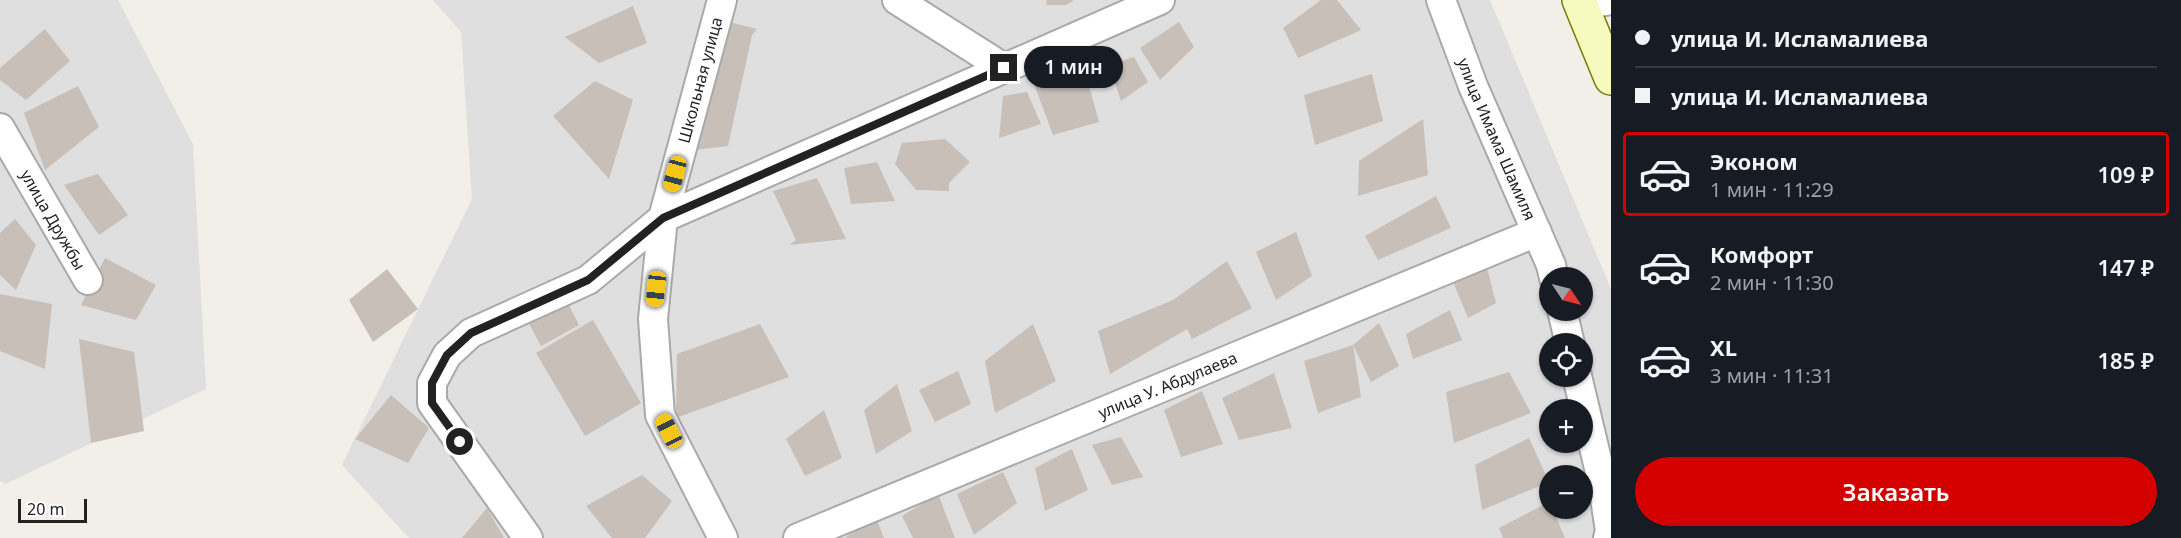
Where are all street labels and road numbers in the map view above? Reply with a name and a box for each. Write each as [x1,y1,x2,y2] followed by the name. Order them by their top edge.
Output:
[673,14,727,146] street label: Школьная улица
[1453,55,1541,224] street label: улица Имама Шамиля
[15,166,91,274] street label: улица Дружбы
[1095,346,1240,424] street label: улица У. Абдулаева

